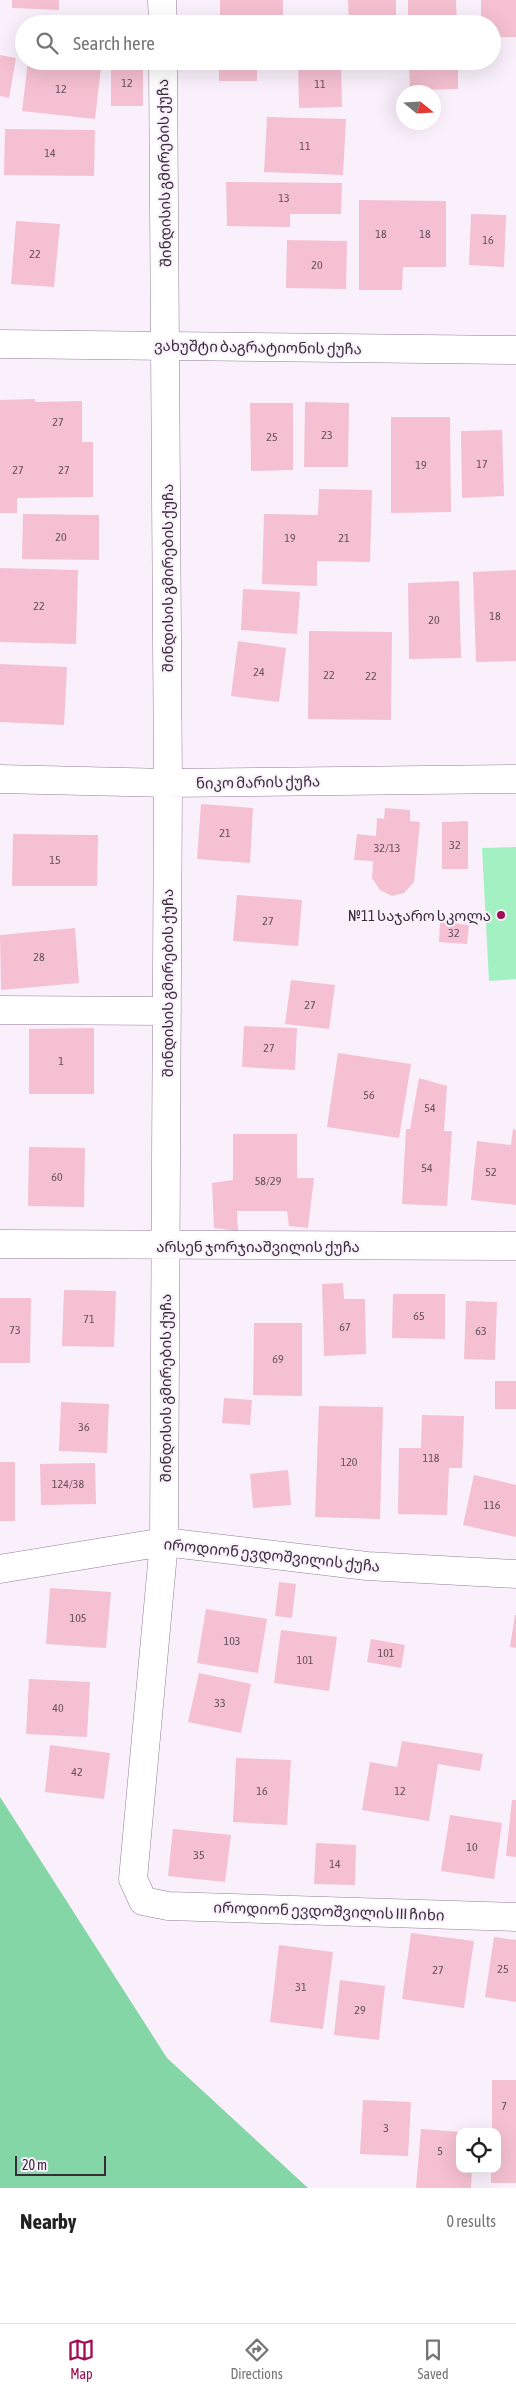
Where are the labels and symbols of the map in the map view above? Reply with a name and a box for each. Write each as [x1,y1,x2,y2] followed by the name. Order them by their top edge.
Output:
[121,76,133,90] house number: 12
[314,77,326,91] house number: 11
[154,79,175,267] street label: შინდისის გმირების ქუჩა
[55,82,67,96] house number: 12
[396,85,441,130] north arrow
[299,139,311,153] house number: 11
[44,146,56,160] house number: 14
[278,191,290,205] house number: 13
[375,227,387,241] house number: 18
[419,227,431,241] house number: 18
[482,233,494,247] house number: 16
[29,247,41,261] house number: 22
[311,258,323,272] house number: 20
[154,337,362,358] street label: ვახუშტი ბაგრატიონის ქუჩა
[52,415,64,429] house number: 27
[321,428,333,442] house number: 23
[266,430,278,444] house number: 25
[476,457,488,471] house number: 17
[415,458,427,472] house number: 19
[12,463,24,477] house number: 27
[58,463,70,477] house number: 27
[159,484,177,672] street label: შინდისის გმირების ქუჩა
[55,530,67,544] house number: 20
[284,531,296,545] house number: 19
[338,531,350,545] house number: 21
[33,599,45,613] house number: 22
[489,609,501,623] house number: 18
[428,613,440,627] house number: 20
[253,665,265,679] house number: 24
[323,668,335,682] house number: 22
[365,669,377,683] house number: 22
[196,772,320,793] street label: ნიკო მარის ქუჩა
[219,826,231,840] house number: 21
[449,838,461,852] house number: 32
[374,841,400,855] house number: 32/13
[49,853,61,867] house number: 15
[159,889,177,1077] street label: შინდისის გმირების ქუჩა
[348,907,491,925] place label: №11 საჯარო სკოლა
[495,909,507,921] marker: №11 საჯარო სკოლა
[262,914,274,928] house number: 27
[448,926,460,940] house number: 32
[33,950,45,964] house number: 28
[304,998,316,1012] house number: 27
[263,1041,275,1055] house number: 27
[58,1054,64,1068] house number: 1
[363,1088,375,1102] house number: 56
[424,1101,436,1115] house number: 54
[421,1161,433,1175] house number: 54
[485,1165,497,1179] house number: 52
[51,1170,63,1184] house number: 60
[255,1174,282,1188] house number: 58/29
[156,1238,360,1256] street label: არსენ ჯორჯიაშვილის ქუჩა
[157,1294,175,1482] street label: შინდისის გმირების ქუჩა
[413,1309,425,1323] house number: 65
[83,1312,95,1326] house number: 71
[339,1320,351,1334] house number: 67
[9,1323,21,1337] house number: 73
[475,1324,487,1338] house number: 63
[272,1352,284,1366] house number: 69
[78,1420,90,1434] house number: 36
[423,1451,440,1465] house number: 118
[341,1455,358,1469] house number: 120
[52,1477,84,1491] house number: 124/38
[484,1498,501,1512] house number: 116
[163,1535,381,1576] street label: იროდიონ ევდოშვილის ქუჩა
[70,1611,86,1625] house number: 105
[224,1634,240,1648] house number: 103
[378,1646,395,1660] house number: 101
[297,1653,314,1667] house number: 101
[214,1696,226,1710] house number: 33
[52,1701,64,1715] house number: 40
[71,1765,83,1779] house number: 42
[256,1784,268,1798] house number: 16
[394,1784,406,1798] house number: 12
[466,1840,478,1854] house number: 10
[193,1848,205,1862] house number: 35
[329,1857,341,1871] house number: 14
[213,1898,445,1925] street label: იროდიონ ევდოშვილის III ჩიხი
[497,1962,509,1976] house number: 25
[432,1963,444,1977] house number: 27
[295,1980,307,1994] house number: 31
[354,2003,366,2017] house number: 29
[501,2099,507,2113] house number: 7
[383,2121,389,2135] house number: 3
[437,2144,443,2158] house number: 5
[15,2153,106,2176] scale bar

